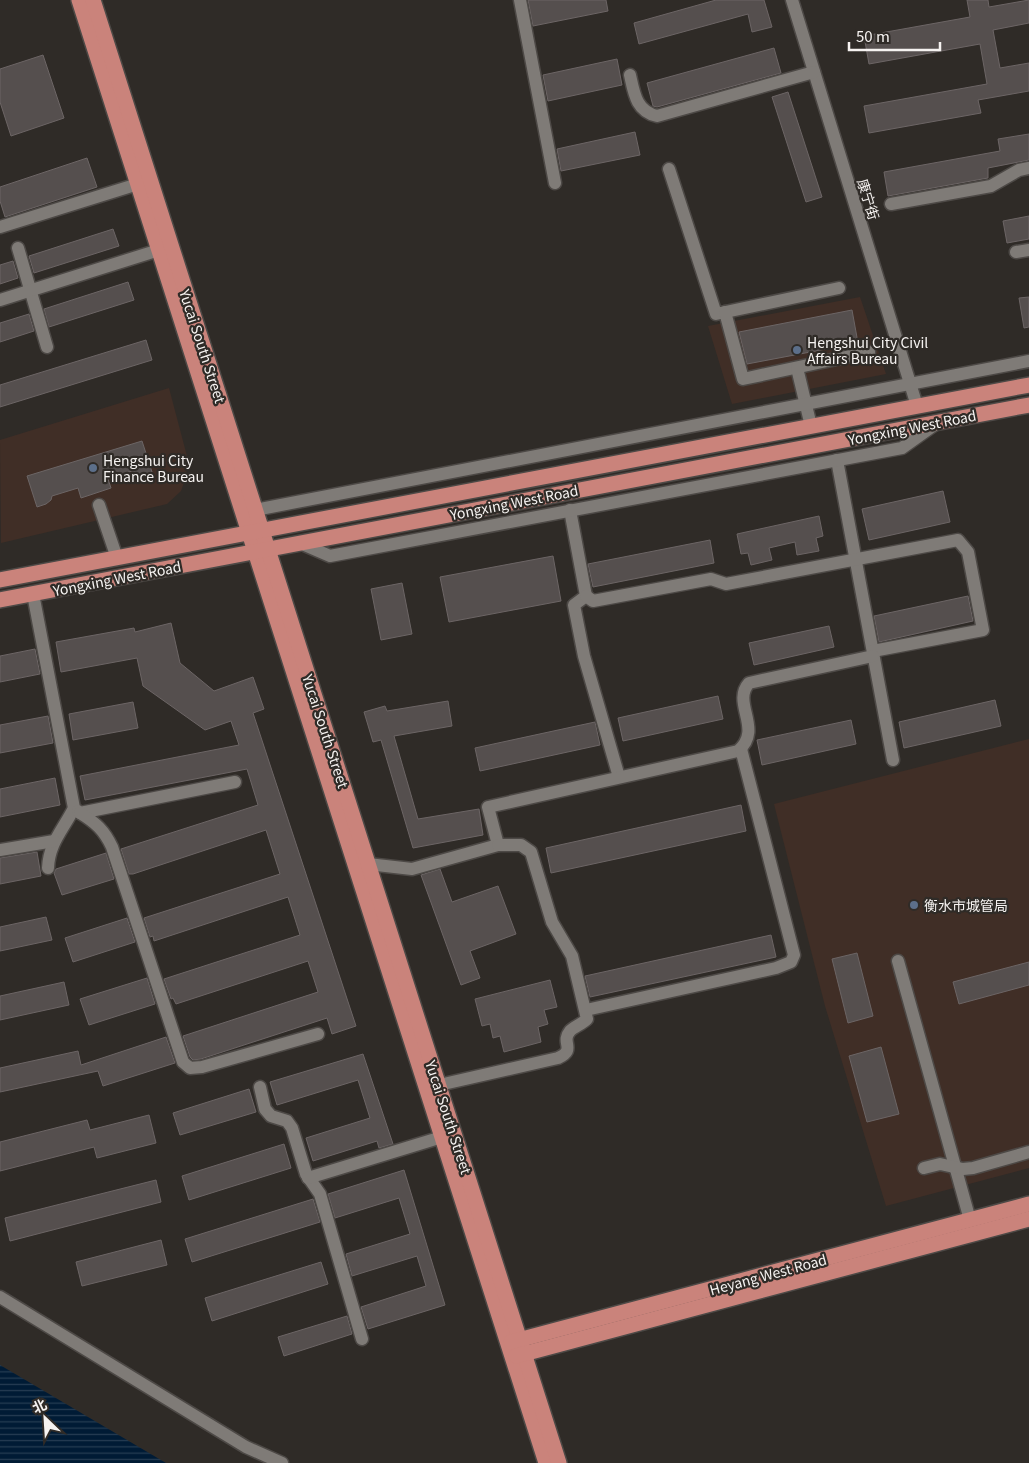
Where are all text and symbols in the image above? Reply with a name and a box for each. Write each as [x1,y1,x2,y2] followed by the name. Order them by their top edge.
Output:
[849,20,940,52] scale bar
[856,25,890,46] text: 50 m
[853,176,885,222] street label: 康宁街
[175,286,231,406] street label: Yucai South Street
[807,332,928,368] place label: Hengshui City Civil Affairs Bureau
[791,344,803,356] marker: Hengshui City Civil Affairs Bureau
[845,405,978,449] street label: Yongxing West Road
[103,450,204,486] place label: Hengshui City Finance Bureau
[87,462,99,474] marker: Hengshui City Finance Bureau
[447,480,580,524] street label: Yongxing West Road
[50,556,183,600] street label: Yongxing West Road
[298,671,354,791] street label: Yucai South Street
[924,895,1008,915] place label: 衡水市城管局
[908,899,920,911] marker: 衡水市城管局
[421,1057,477,1177] street label: Yucai South Street
[707,1249,829,1299] street label: Heyang West Road
[20,1393,70,1443] north arrow
[29,1393,50,1417] text: 北

